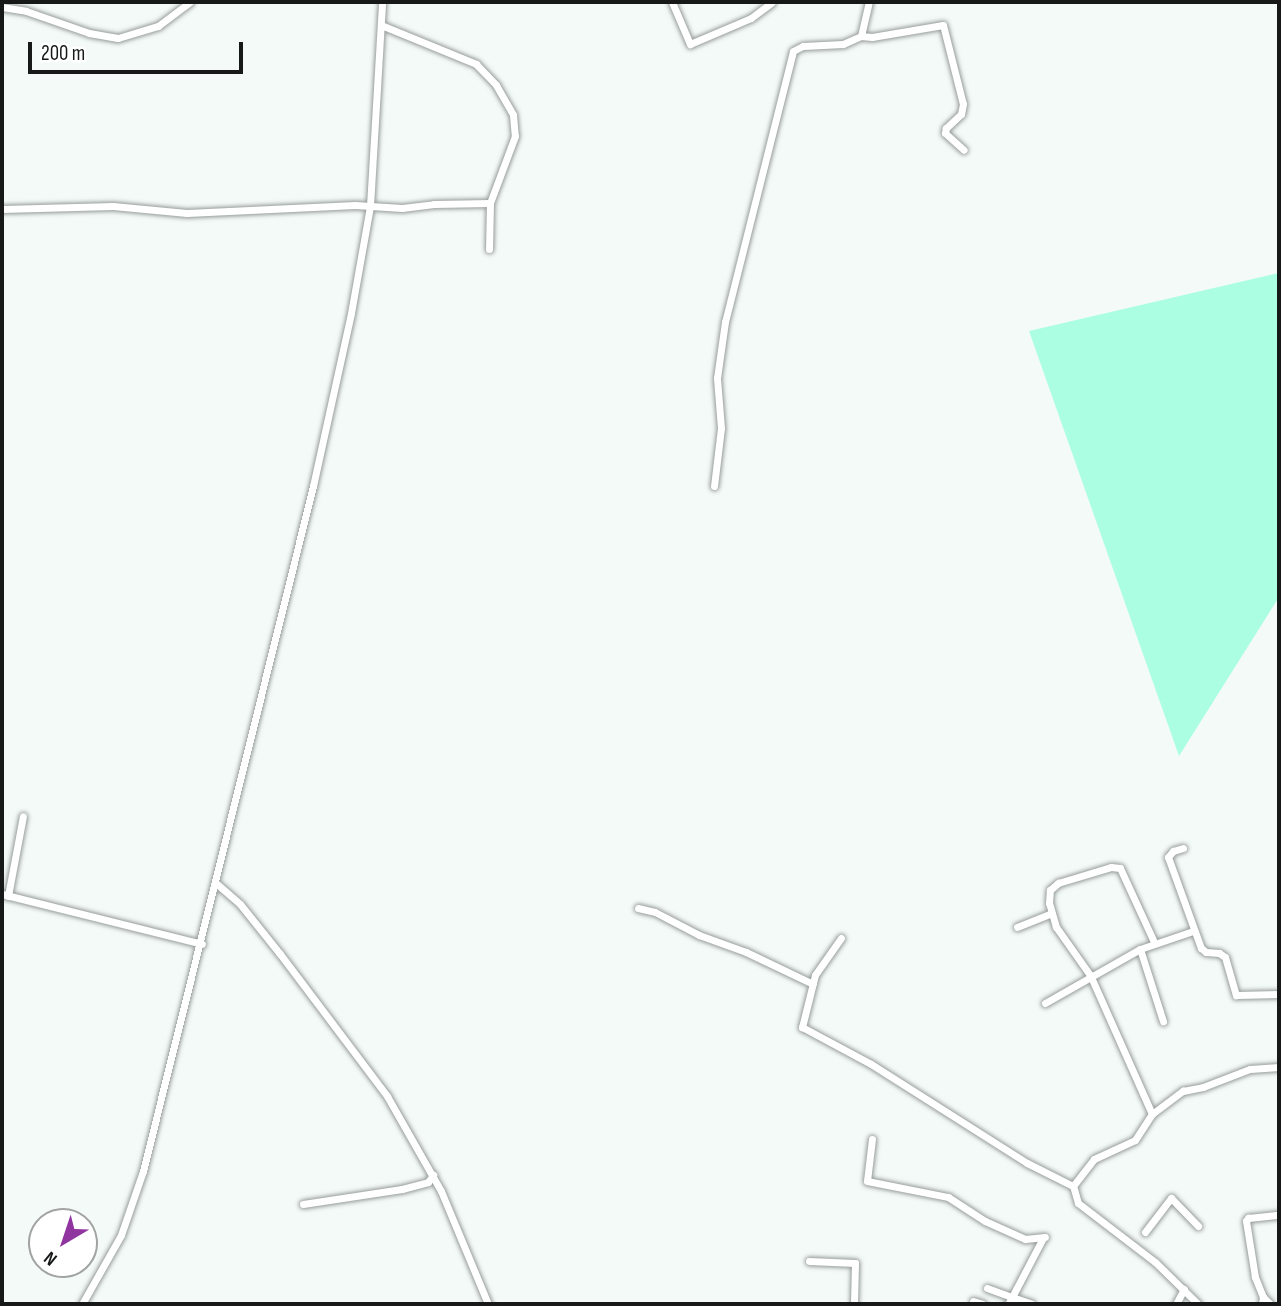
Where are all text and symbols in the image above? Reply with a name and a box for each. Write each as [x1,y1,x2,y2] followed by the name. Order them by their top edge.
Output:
[32,28,247,72] scale bar
[41,41,85,66] text: 200 m
[28,1208,98,1278] north arrow
[40,1246,62,1270] text: N

